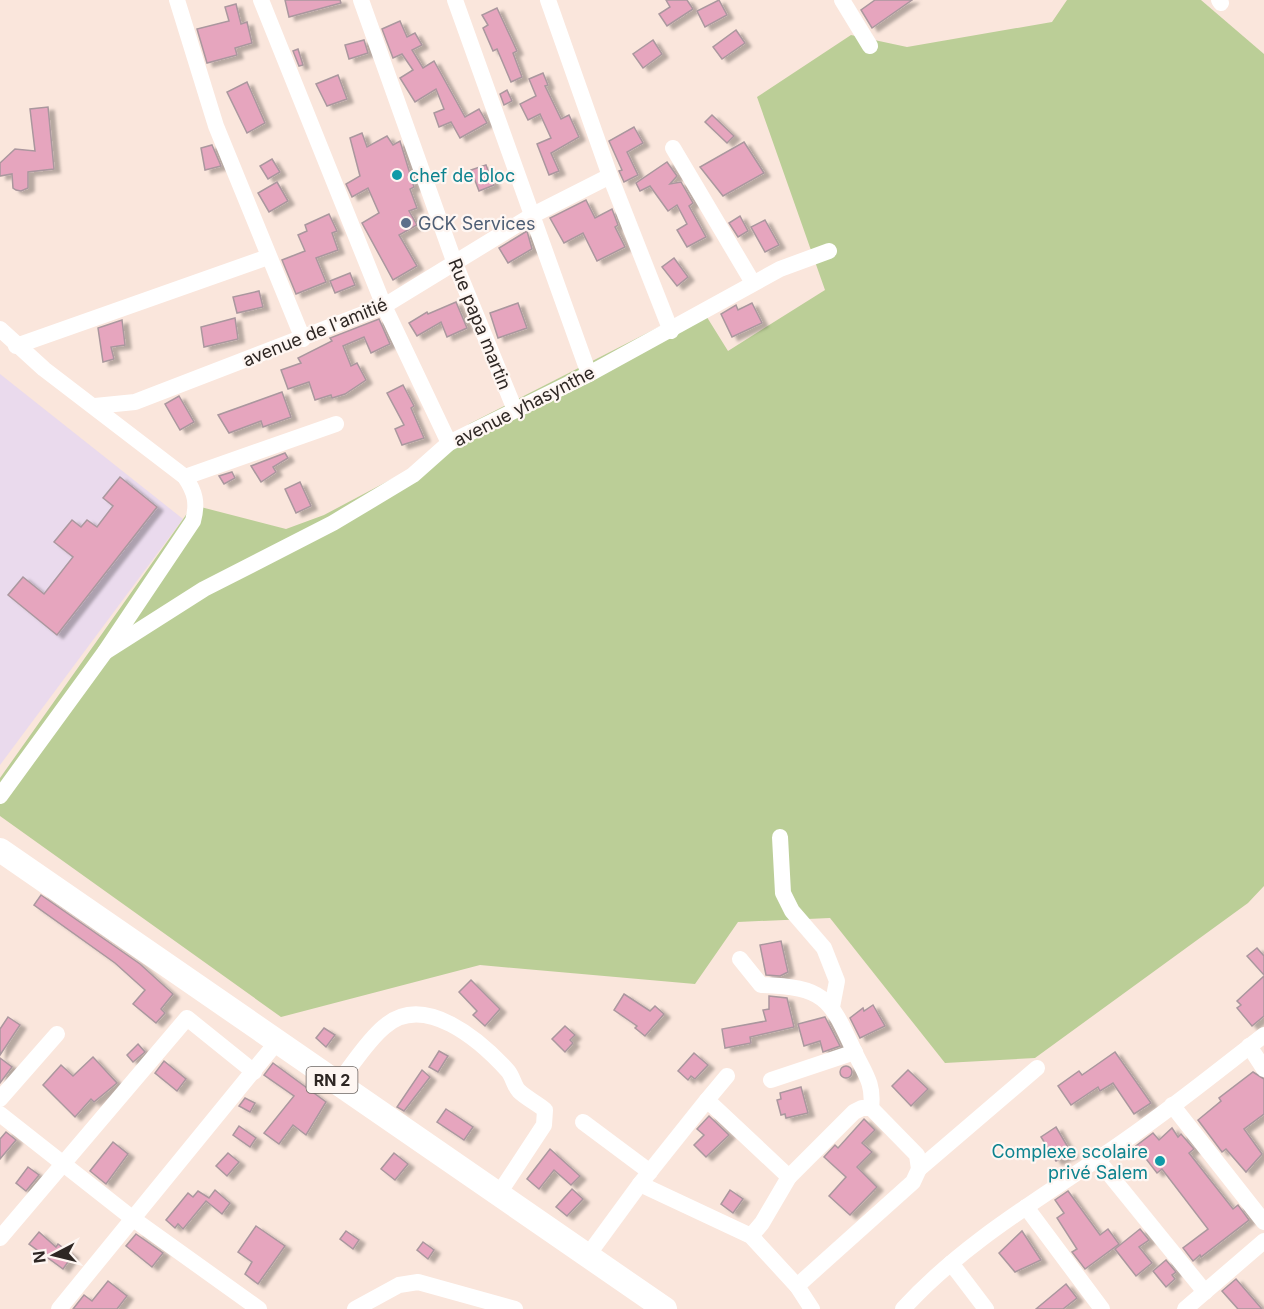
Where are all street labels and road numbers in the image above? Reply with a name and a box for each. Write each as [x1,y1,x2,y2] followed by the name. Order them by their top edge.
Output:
[444,255,516,393] street label: Rue papa martin
[240,293,390,371] street label: avenue de l'amitié
[450,361,598,451] street label: avenue yhasynthe
[306,1067,358,1093] road number: RN 2

